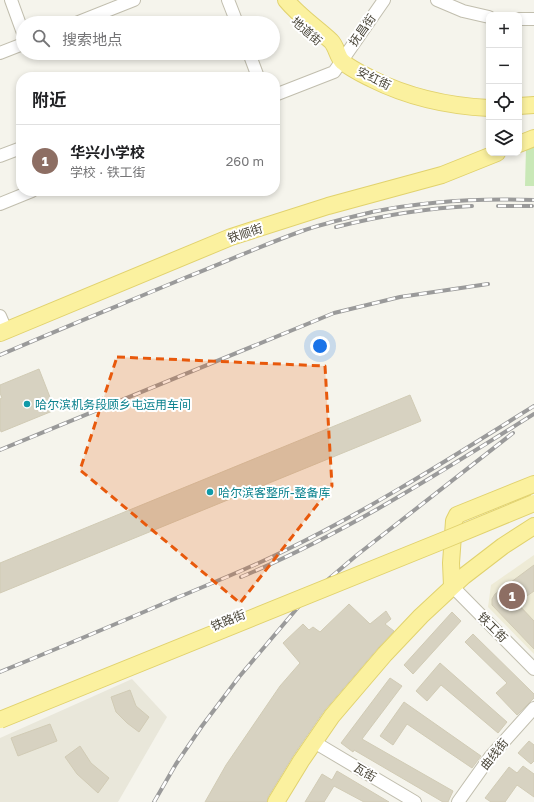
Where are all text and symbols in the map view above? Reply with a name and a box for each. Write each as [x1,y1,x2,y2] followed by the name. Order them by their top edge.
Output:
[346,11,378,49] street label: 抚昌街
[486,12,522,156] map controls
[486,12,522,48] button: +
[288,14,326,48] street label: 地道街
[16,16,280,60] search box
[30,27,52,49] icon: search
[62,30,122,48] text: 搜索地点
[486,48,522,84] button: −
[355,63,393,93] street label: 安红街
[486,84,522,120] button: locate
[32,89,66,110] text: 附近
[486,120,522,156] button: layers
[70,143,145,161] text: 华兴小学校
[42,153,48,169] text: 1
[226,153,264,169] text: 260 m
[70,164,145,180] text: 学校 · 铁工街
[226,220,264,246] street label: 铁顺街
[310,336,330,356] your location
[35,397,191,412] place label: 哈尔滨机务段顾乡屯运用车间
[22,399,32,409] marker: 哈尔滨机务段顾乡屯运用车间
[218,485,331,500] place label: 哈尔滨客整所-整备库
[205,487,215,497] marker: 哈尔滨客整所-整备库
[499,581,525,611] pin: 1
[208,606,248,634] street label: 铁路街
[475,609,511,645] street label: 铁工街
[477,735,511,773] street label: 曲线街
[351,759,379,785] street label: 瓦街

